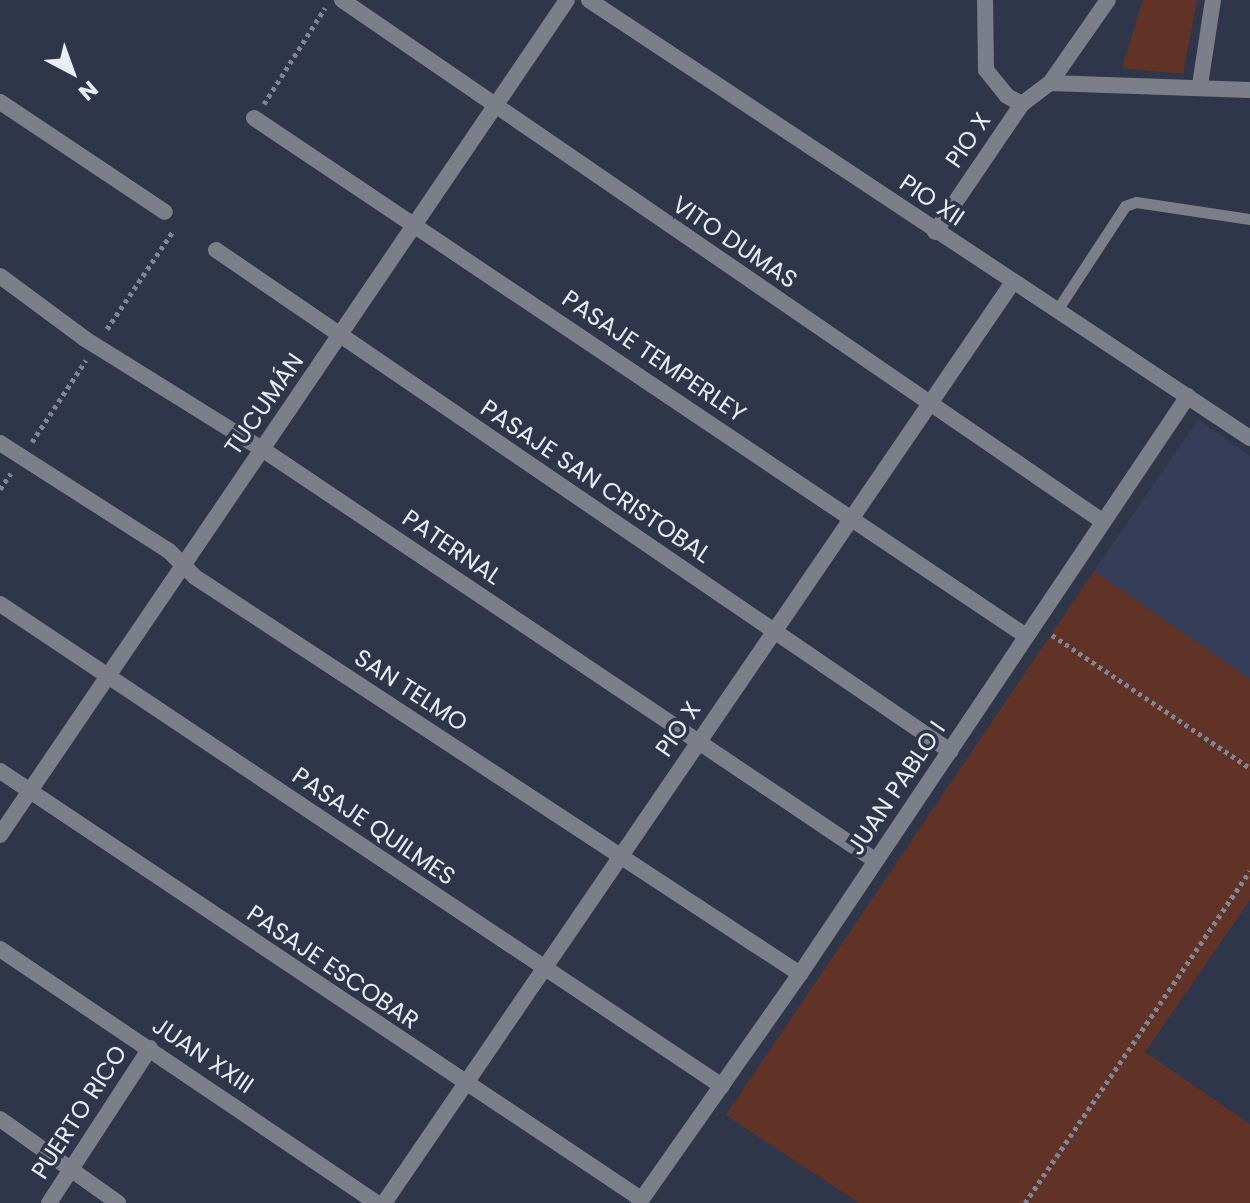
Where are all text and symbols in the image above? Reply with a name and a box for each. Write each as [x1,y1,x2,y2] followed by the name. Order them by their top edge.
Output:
[32,32,112,112] north arrow
[72,73,104,108] text: N
[939,107,997,173] street label: PIO X
[894,168,970,232] street label: PIO XII
[667,190,803,294] street label: VITO DUMAS
[557,284,751,428] street label: PASAJE TEMPERLEY
[218,348,310,460] street label: TUCUMÁN
[475,393,717,569] street label: PASAJE SAN CRISTOBAL
[397,503,507,591] street label: PATERNAL
[349,643,473,737] street label: SAN TELMO
[649,696,707,762] street label: PIO X
[841,716,951,860] street label: JUAN PABLO I
[287,761,461,891] street label: PASAJE QUILMES
[242,899,424,1035] street label: PASAJE ESCOBAR
[147,1011,259,1099] street label: JUAN XXIII
[25,1040,133,1184] street label: PUERTO RICO

